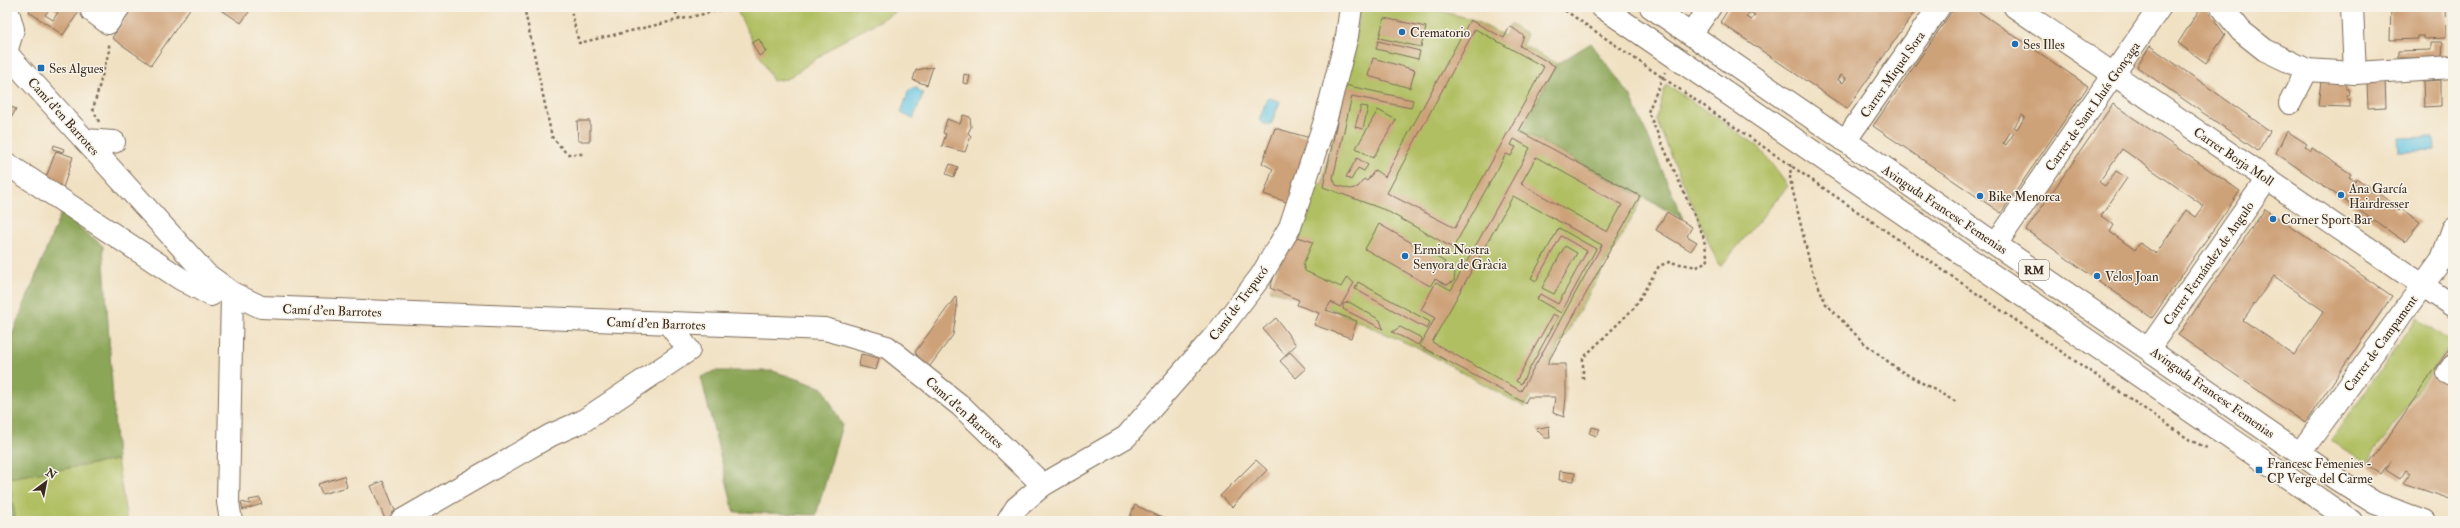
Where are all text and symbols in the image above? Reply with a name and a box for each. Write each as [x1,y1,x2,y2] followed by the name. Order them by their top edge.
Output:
[1410,25,1470,41] place label: Crematorio
[1397,27,1407,37] marker: Crematorio
[1857,28,1929,121] street label: Carrer Miquel Sora
[2023,37,2065,53] place label: Ses Illes
[2042,38,2144,174] street label: Carrer de Sant Lluís Gonçaga
[2010,39,2020,49] marker: Ses Illes
[49,61,104,77] place label: Ses Algues
[36,63,46,73] marker: Ses Algues
[24,74,103,159] street label: Camí d'en Barrotes
[2190,124,2277,190] street label: Carrer Borja Moll
[1878,161,2011,258] street label: Avinguda Francesc Femenias
[2348,181,2409,212] place label: Ana García Hairdresser
[1988,189,2061,205] place label: Bike Menorca
[2336,190,2346,200] marker: Ana García Hairdresser
[1975,191,1985,201] marker: Bike Menorca
[2160,199,2258,329] street label: Carrer Fernández de Angulo
[2281,212,2372,229] place label: Corner Sport Bar
[2268,214,2278,224] marker: Corner Sport Bar
[1413,242,1507,274] place label: Ermita Nostra Senyora de Gràcia
[1400,251,1410,261] marker: Ermita Nostra Senyora de Gràcia
[2019,260,2049,280] road number: RM
[1206,263,1273,345] street label: Camí de Trepucó
[2105,269,2159,285] place label: Velos Joan
[2092,271,2102,281] marker: Velos Joan
[2340,292,2422,395] street label: Carrer de Campament
[282,301,382,321] street label: Camí d'en Barrotes
[606,314,706,334] street label: Camí d'en Barrotes
[2146,343,2278,442] street label: Avinguda Francesc Femenias
[922,374,1007,452] street label: Camí d'en Barrotes
[2267,456,2373,487] place label: Francesc Femenies - CP Verge del Carme
[26,462,66,502] north arrow
[43,465,60,483] text: N
[2254,465,2264,475] marker: Francesc Femenies - CP Verge del Carme

